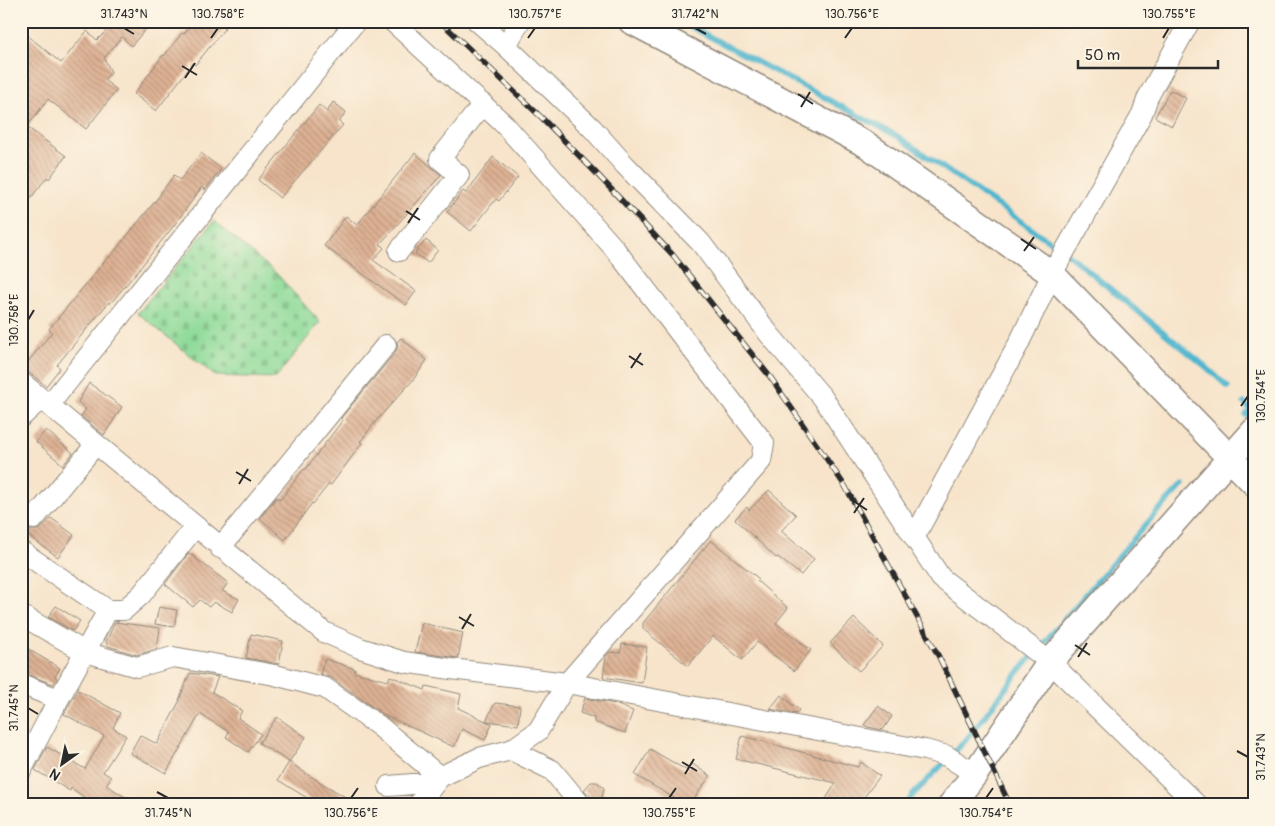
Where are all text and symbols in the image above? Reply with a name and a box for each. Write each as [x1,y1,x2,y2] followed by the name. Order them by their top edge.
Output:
[100,7,148,22] text: 31.743°N
[192,7,244,22] text: 130.758°E
[509,7,561,22] text: 130.757°E
[671,7,719,22] text: 31.742°N
[825,7,879,22] text: 130.756°E
[1142,7,1196,22] text: 130.755°E
[1078,38,1218,70] scale bar
[1085,46,1120,65] text: 50 m
[7,294,22,346] text: 130.758°E
[1254,369,1269,423] text: 130.754°E
[7,684,22,732] text: 31.745°N
[1254,733,1269,781] text: 31.743°N
[38,738,88,788] north arrow
[47,765,64,784] text: N
[144,806,192,821] text: 31.745°N
[324,806,378,821] text: 130.756°E
[642,806,696,821] text: 130.755°E
[959,806,1013,821] text: 130.754°E

